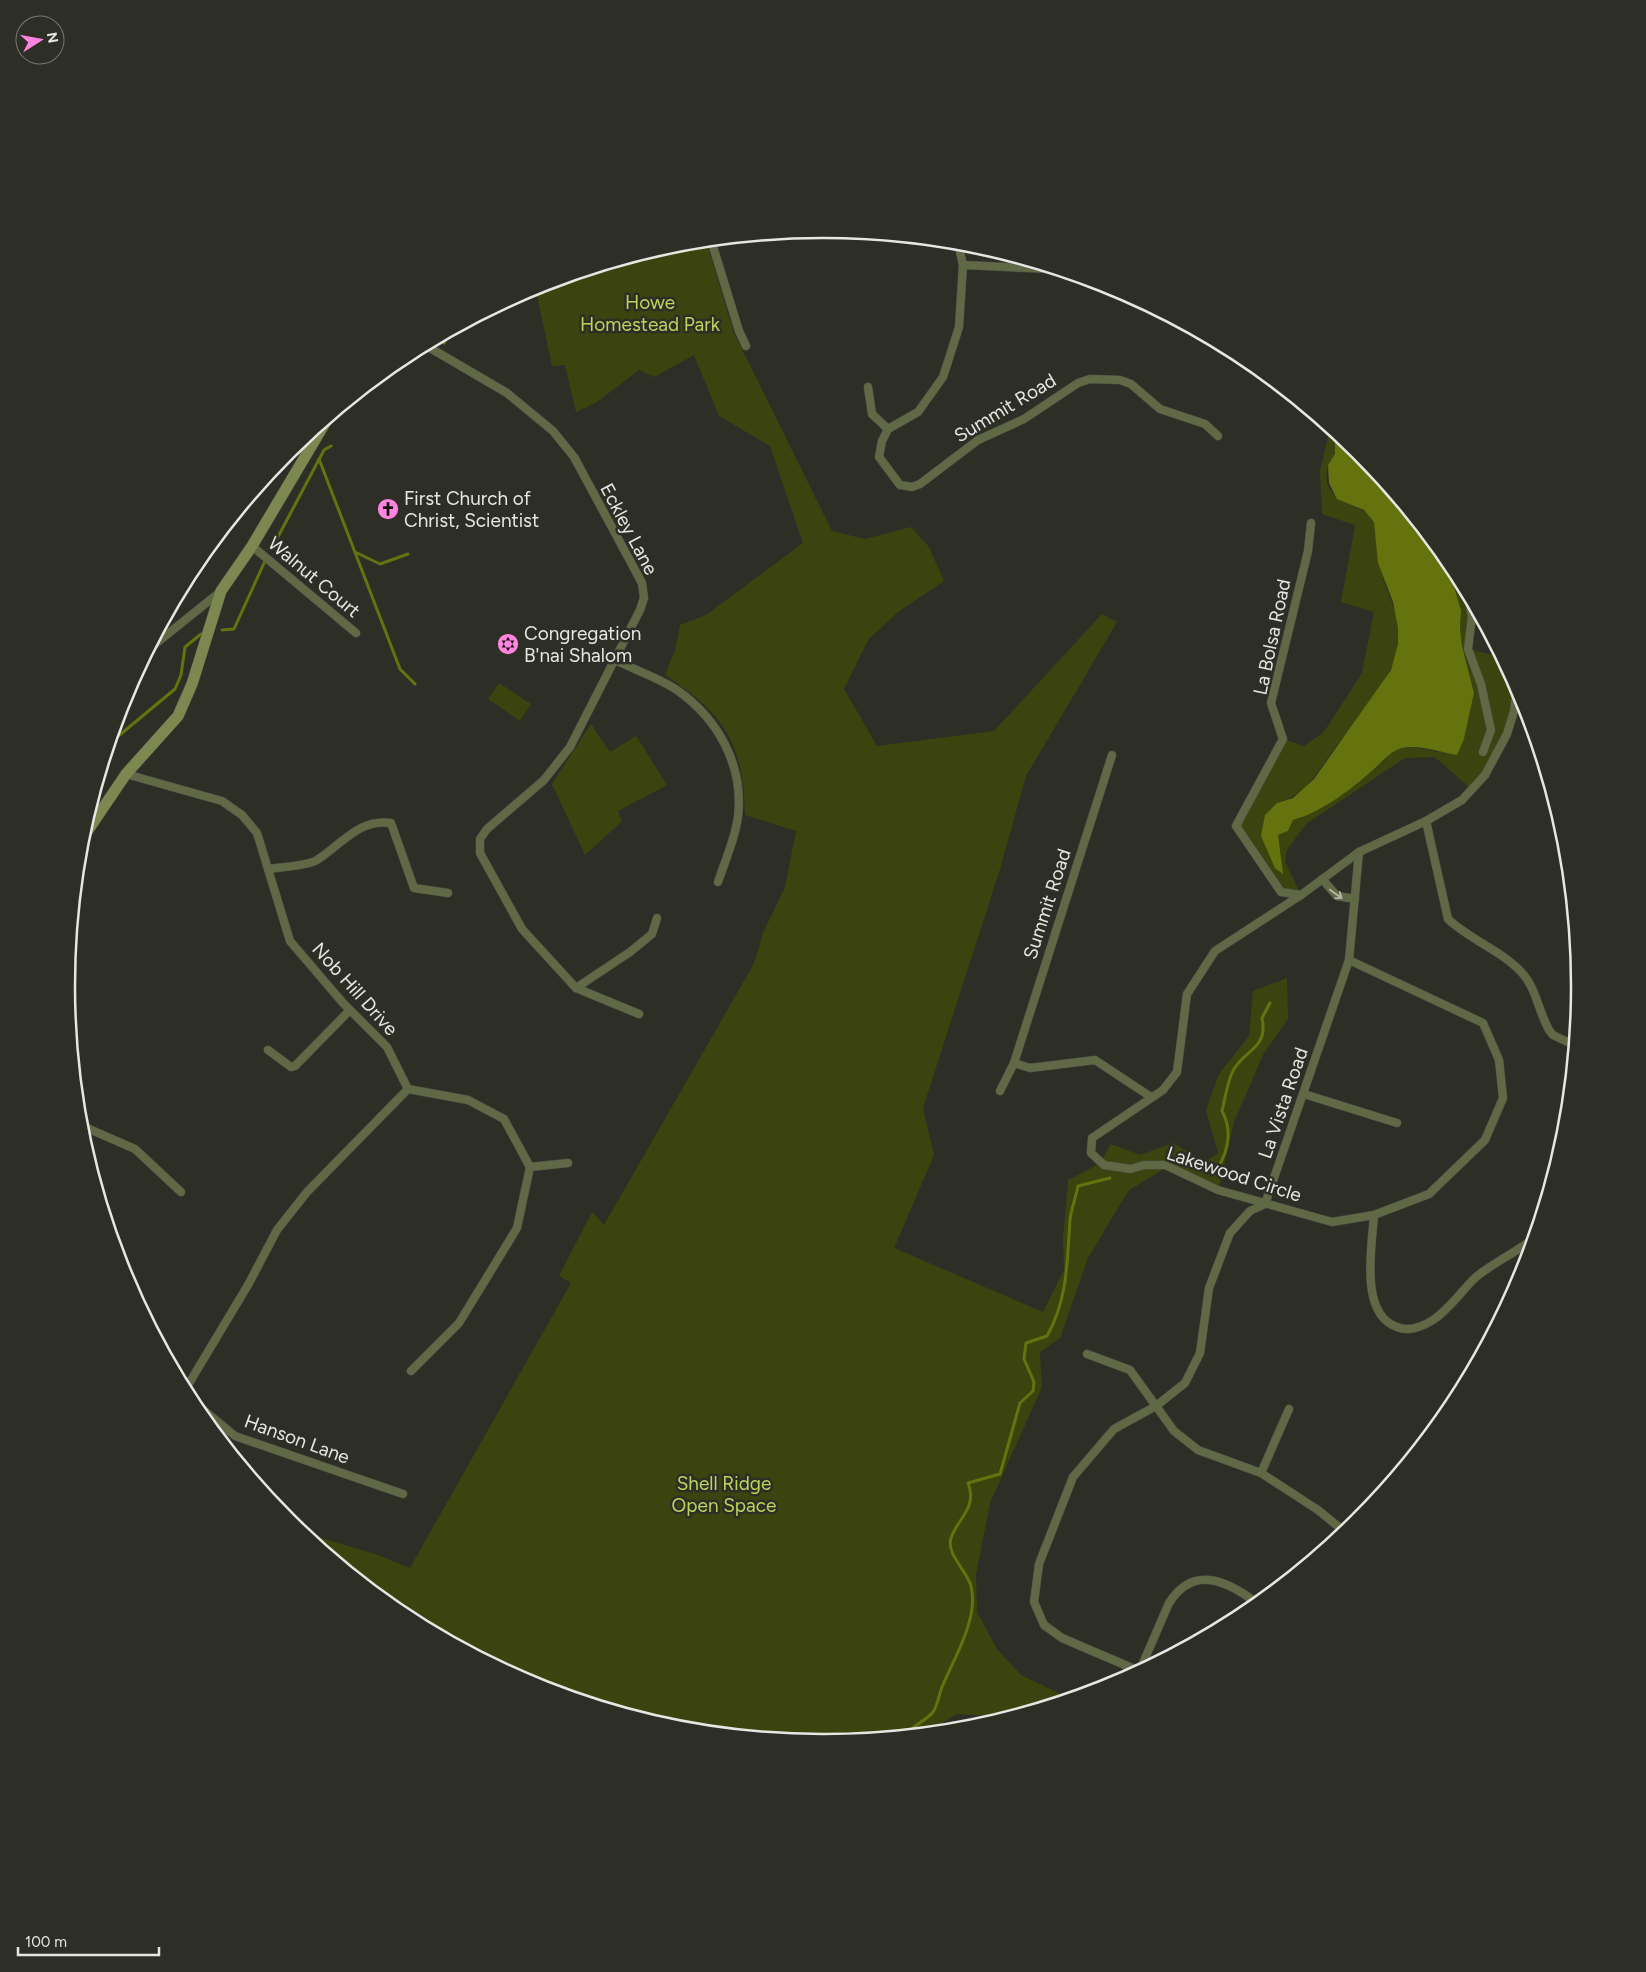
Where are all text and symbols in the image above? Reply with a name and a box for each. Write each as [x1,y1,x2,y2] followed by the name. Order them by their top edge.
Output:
[15,15,65,65] north arrow
[43,31,62,45] text: N
[580,291,721,336] park label: Howe Homestead Park
[950,369,1060,447] street label: Summit Road
[595,479,663,579] street label: Eckley Lane
[404,487,539,532] place label: First Church of Christ, Scientist
[376,497,400,521] church icon: First Church of Christ, Scientist
[263,532,365,622] street label: Walnut Court
[1248,577,1296,697] street label: La Bolsa Road
[524,622,641,667] place label: Congregation B'nai Shalom
[496,632,520,656] synagogue icon: Congregation B'nai Shalom
[1018,846,1076,962] street label: Summit Road
[1329,888,1343,899] one-way arrow
[307,938,403,1040] street label: Nob Hill Drive
[1253,1044,1313,1162] street label: La Vista Road
[1164,1141,1304,1207] street label: Lakewood Circle
[241,1409,353,1469] street label: Hanson Lane
[672,1472,776,1517] park label: Shell Ridge Open Space
[18,1924,159,1956] scale bar
[25,1933,67,1951] text: 100 m

